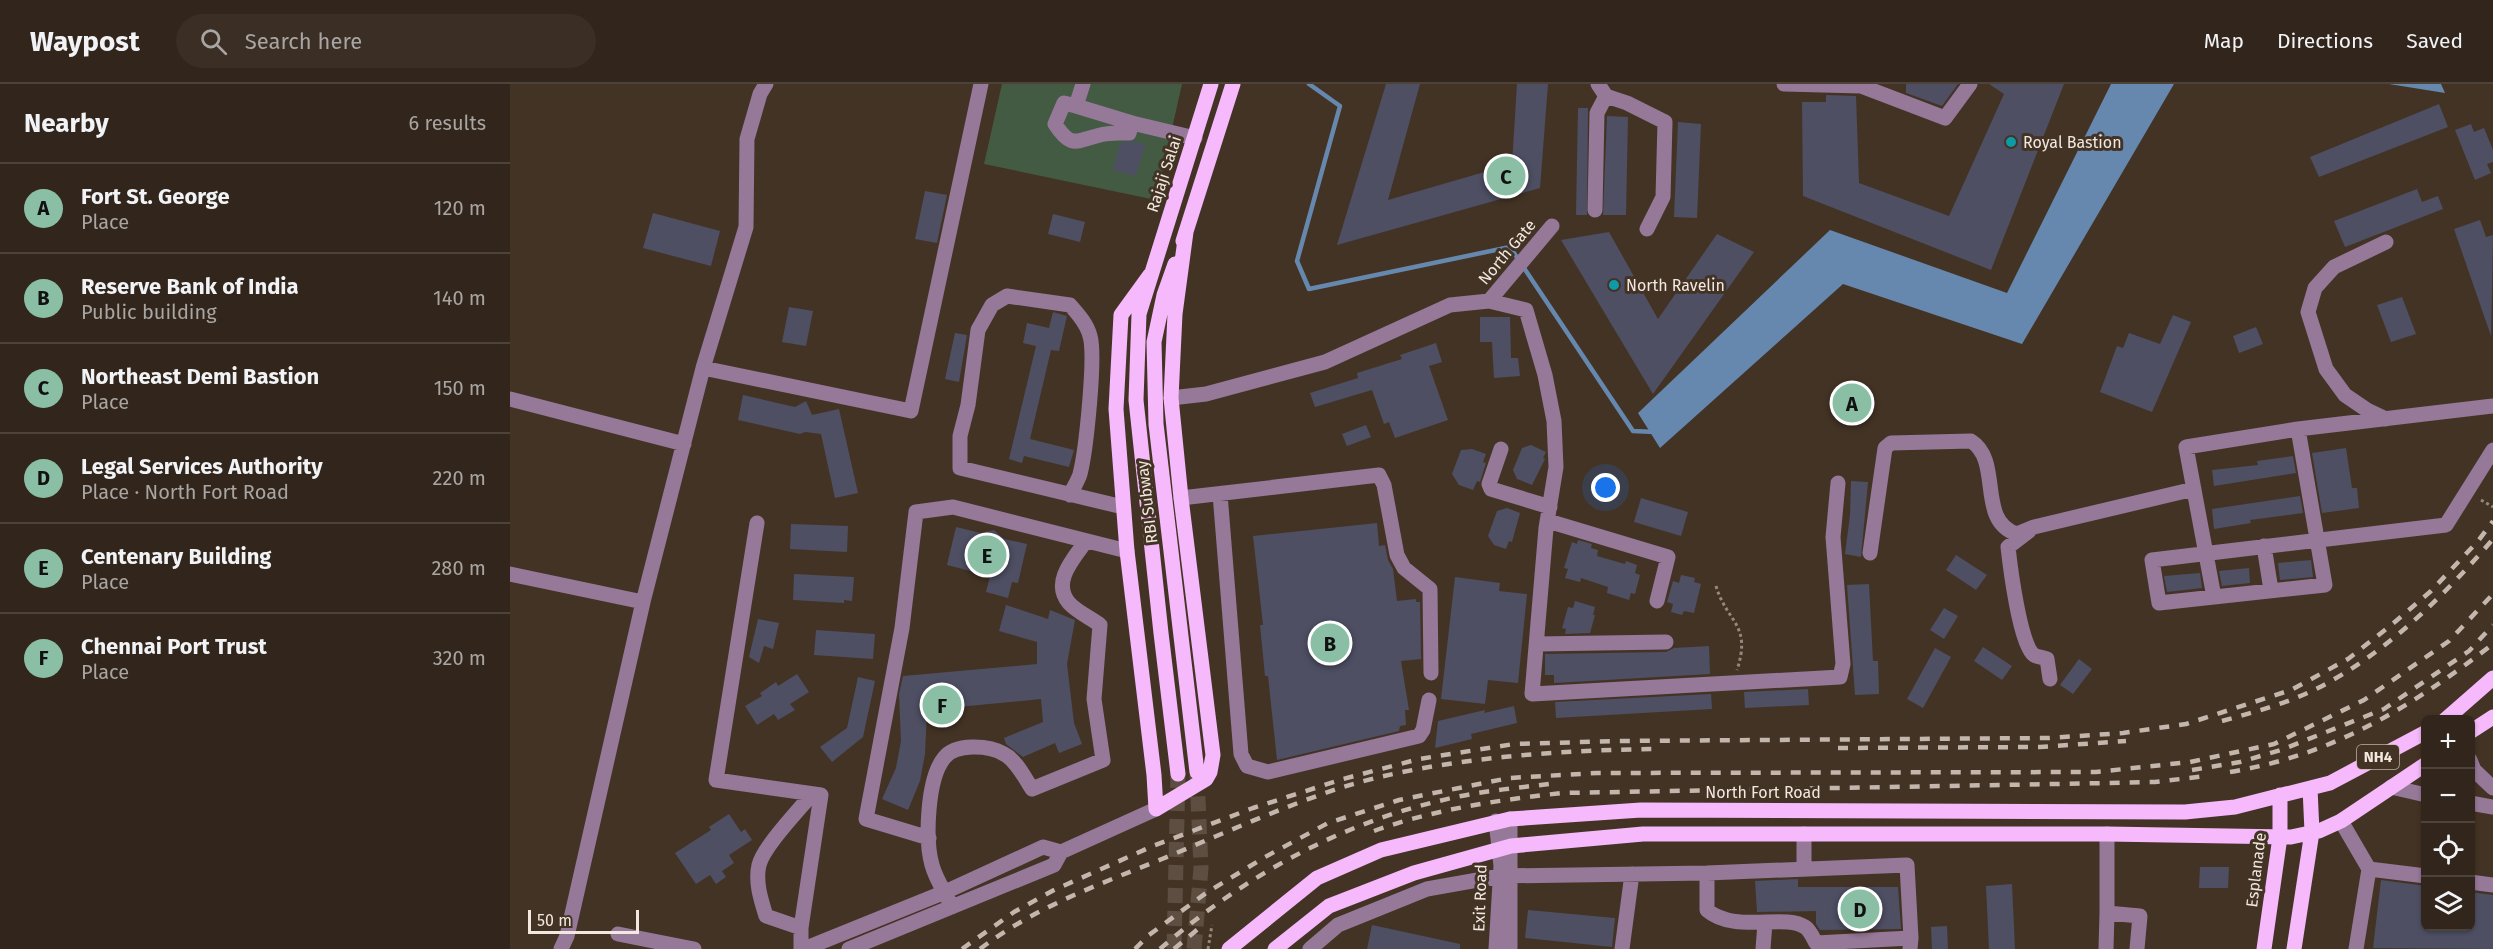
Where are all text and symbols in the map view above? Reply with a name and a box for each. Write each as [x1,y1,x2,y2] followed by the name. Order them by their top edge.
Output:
[176,14,596,68] search box
[30,25,140,58] text: Waypost
[197,25,230,58] icon: search
[245,28,362,55] text: Search here
[2204,28,2244,54] text: Map
[2277,28,2373,54] text: Directions
[2406,28,2463,54] text: Saved
[24,108,109,139] text: Nearby
[409,111,486,135] text: 6 results
[1143,133,1185,215] street label: Rajaji Salai
[2023,133,2122,152] place label: Royal Bastion
[2004,135,2018,149] marker: Royal Bastion
[1486,154,1526,199] pin: C
[81,183,230,210] text: Fort St. George
[38,196,49,220] text: A
[434,196,486,220] text: 120 m
[81,210,129,234] text: Place
[1474,216,1540,288] street label: North Gate
[81,273,299,300] text: Reserve Bank of India
[1626,276,1725,295] place label: North Ravelin
[1607,278,1621,292] marker: North Ravelin
[37,286,50,310] text: B
[433,286,486,310] text: 140 m
[81,300,217,324] text: Public building
[81,363,319,390] text: Northeast Demi Bastion
[38,376,49,400] text: C
[434,376,486,400] text: 150 m
[1832,380,1872,426] pin: A
[81,390,129,414] text: Place
[81,453,323,480] text: Legal Services Authority
[1132,459,1162,545] street label: RBI Subway
[37,466,50,490] text: D
[433,466,486,490] text: 220 m
[1591,473,1620,502] your location
[81,480,289,504] text: Place · North Fort Road
[968,532,1006,578] pin: E
[81,543,271,570] text: Centenary Building
[38,556,49,580] text: E
[431,556,486,580] text: 280 m
[81,570,129,594] text: Place
[1310,620,1350,666] pin: B
[81,633,267,660] text: Chennai Port Trust
[39,646,48,670] text: F
[433,646,486,670] text: 320 m
[81,660,129,684] text: Place
[922,682,962,728] pin: F
[2421,715,2475,931] map controls
[2421,715,2475,769] button: +
[2357,745,2399,769] road number: NH4
[2421,769,2475,823] button: −
[1705,783,1821,802] street label: North Fort Road
[2421,823,2475,877] button: locate
[2242,832,2270,908] street label: Esplanade
[1469,864,1491,932] street label: Exit Road
[2421,877,2475,931] button: layers
[1840,886,1880,932] pin: D
[528,907,639,934] scale bar
[537,911,572,930] text: 50 m

